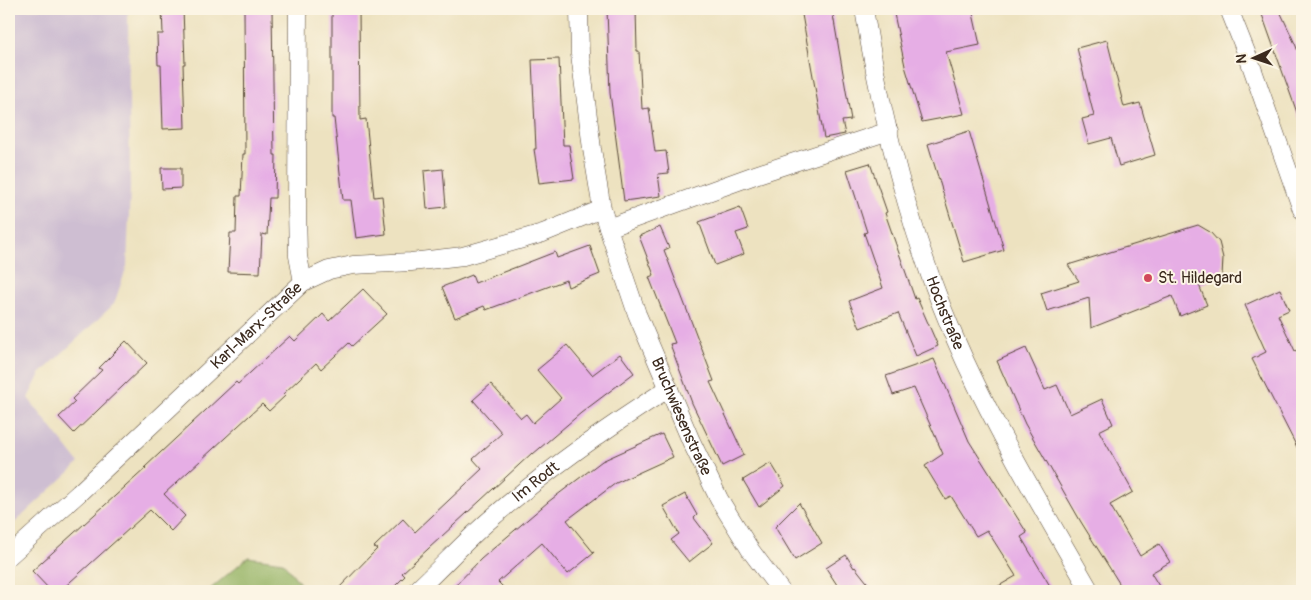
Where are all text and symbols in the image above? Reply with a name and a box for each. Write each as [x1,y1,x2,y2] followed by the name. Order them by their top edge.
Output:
[1228,32,1278,82] north arrow
[1233,53,1250,64] text: N
[1158,268,1242,288] place label: St. Hildegard
[1142,272,1154,284] marker: St. Hildegard
[921,273,969,353] street label: Hochstraße
[206,278,307,374] street label: Karl-Marx-Straße
[647,354,716,479] street label: Bruchwiesenstraße
[508,457,564,507] street label: Im Rodt

